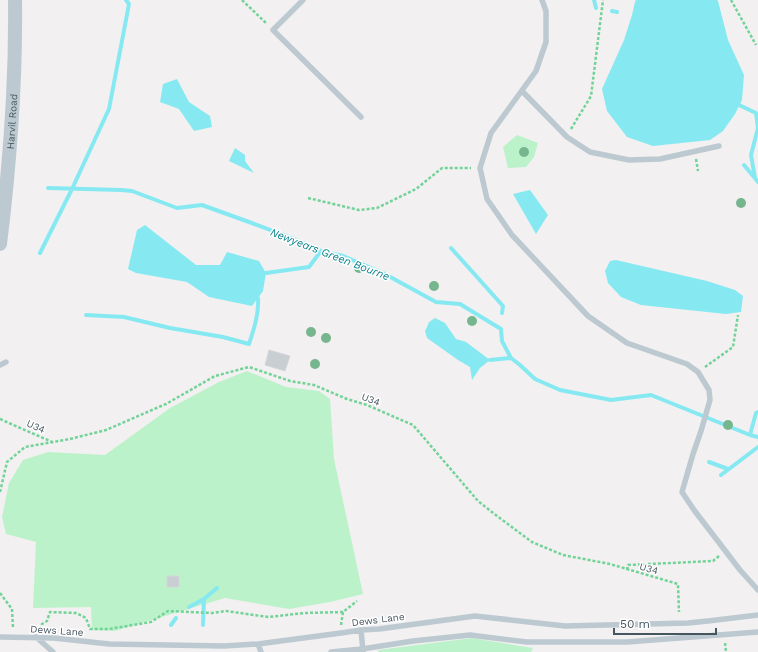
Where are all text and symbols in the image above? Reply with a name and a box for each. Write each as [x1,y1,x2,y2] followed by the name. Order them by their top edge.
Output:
[5,94,19,150] street label: Harvil Road
[268,226,391,283] water label: Newyears Green Bourne
[360,391,382,408] street label: U34
[25,418,47,435] street label: U34
[638,561,660,576] street label: U34
[614,610,716,636] scale bar
[351,611,405,628] street label: Dews Lane
[620,617,650,631] text: 50 m
[30,623,84,638] street label: Dews Lane

